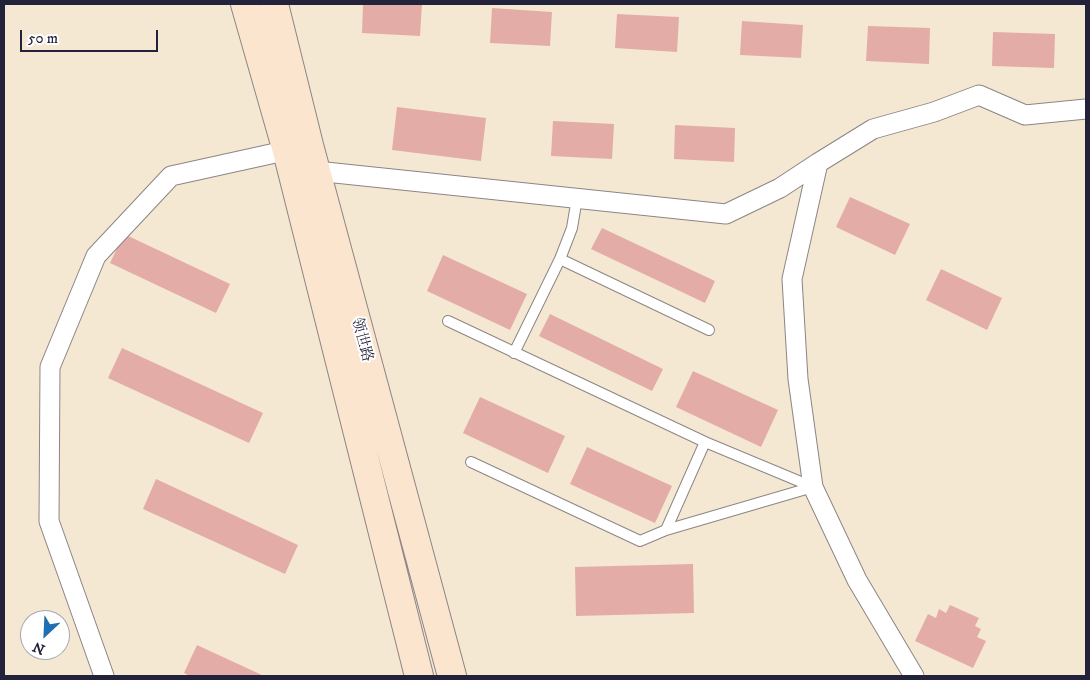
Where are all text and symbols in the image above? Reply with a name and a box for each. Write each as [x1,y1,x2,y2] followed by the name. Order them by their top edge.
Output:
[22,20,160,52] scale bar
[28,29,58,48] text: 50 m
[346,316,376,364] street label: 领世路
[20,610,70,660] north arrow
[30,637,48,658] text: N

